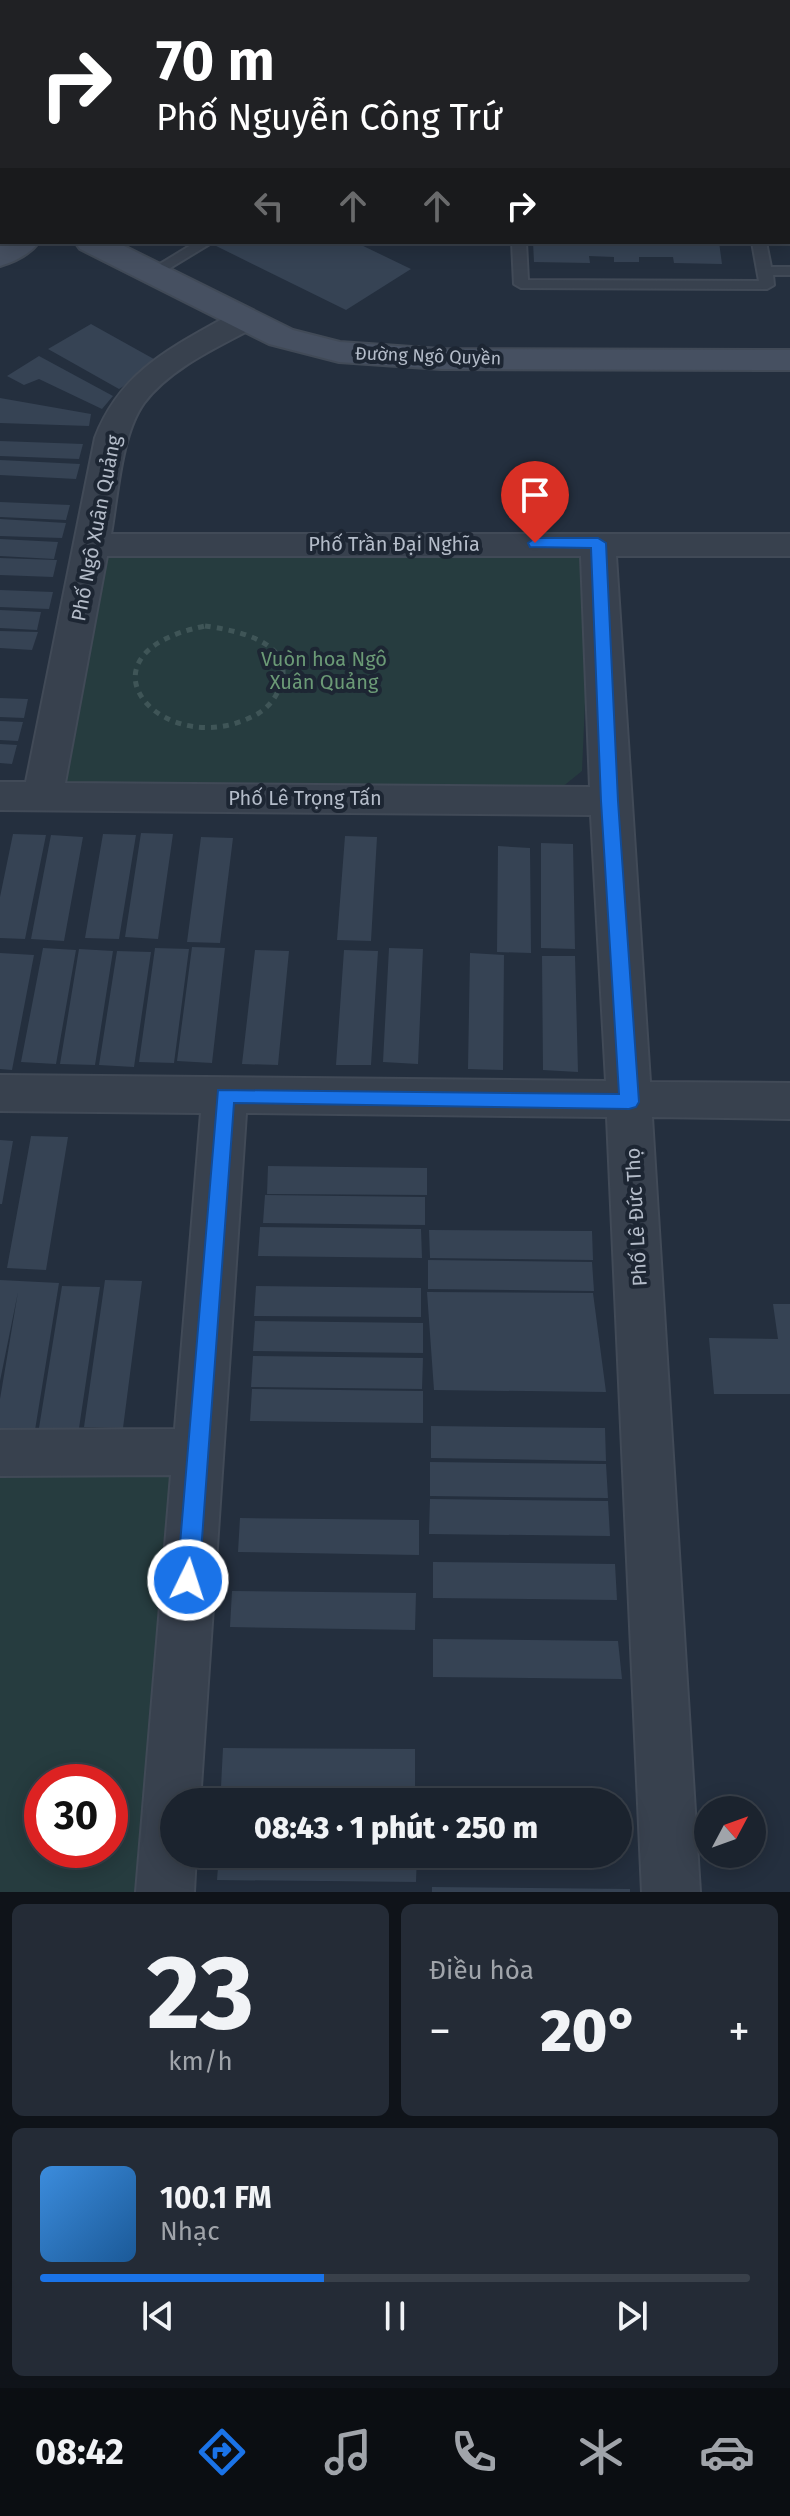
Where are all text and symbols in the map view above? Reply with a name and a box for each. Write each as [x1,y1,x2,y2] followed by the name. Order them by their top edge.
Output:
[156,28,275,95] text: 70 m
[24,32,128,136] icon: right
[156,96,502,140] text: Phố Nguyễn Công Trứ
[247,184,291,228] icon: left
[331,184,375,228] icon: ahead
[415,184,459,228] icon: ahead
[499,184,543,228] icon: right
[354,342,502,370] street label: Đường Ngô Quyền
[66,432,126,623] street label: Phố Ngô Xuân Quảng
[501,461,569,543] pin
[513,473,557,517] icon: arrive
[308,532,480,556] street label: Phố Trần Đại Nghĩa
[261,647,387,694] park label: Vuòn hoa Ngô Xuân Quảng
[228,786,382,810] street label: Phố Lê Trọng Tấn
[620,1147,652,1287] street label: Phố Lê Đức Thọ
[146,1538,230,1622] position arrow
[24,1764,128,1868] speed limit sign: 30
[694,1796,766,1868] north arrow
[694,1796,766,1868] map controls
[254,1810,538,1846] text: 08:43 · 1 phút · 250 m
[147,1931,254,2056] text: 23
[429,1955,534,1986] text: Điều hòa
[540,1995,639,2067] text: 20°
[429,2005,451,2058] text: −
[728,2005,750,2058] text: +
[168,2046,233,2077] text: km/h
[160,2180,272,2216] text: 100.1 FM
[160,2216,220,2247] text: Nhạc
[136,2294,180,2338] icon: previous
[373,2294,417,2338] icon: pause
[610,2294,654,2338] icon: next
[194,2424,250,2480] icon: directions
[320,2424,376,2480] icon: music
[446,2424,502,2480] icon: phone
[573,2424,629,2480] icon: climate
[699,2424,755,2480] icon: car
[35,2430,124,2474] text: 08:42

